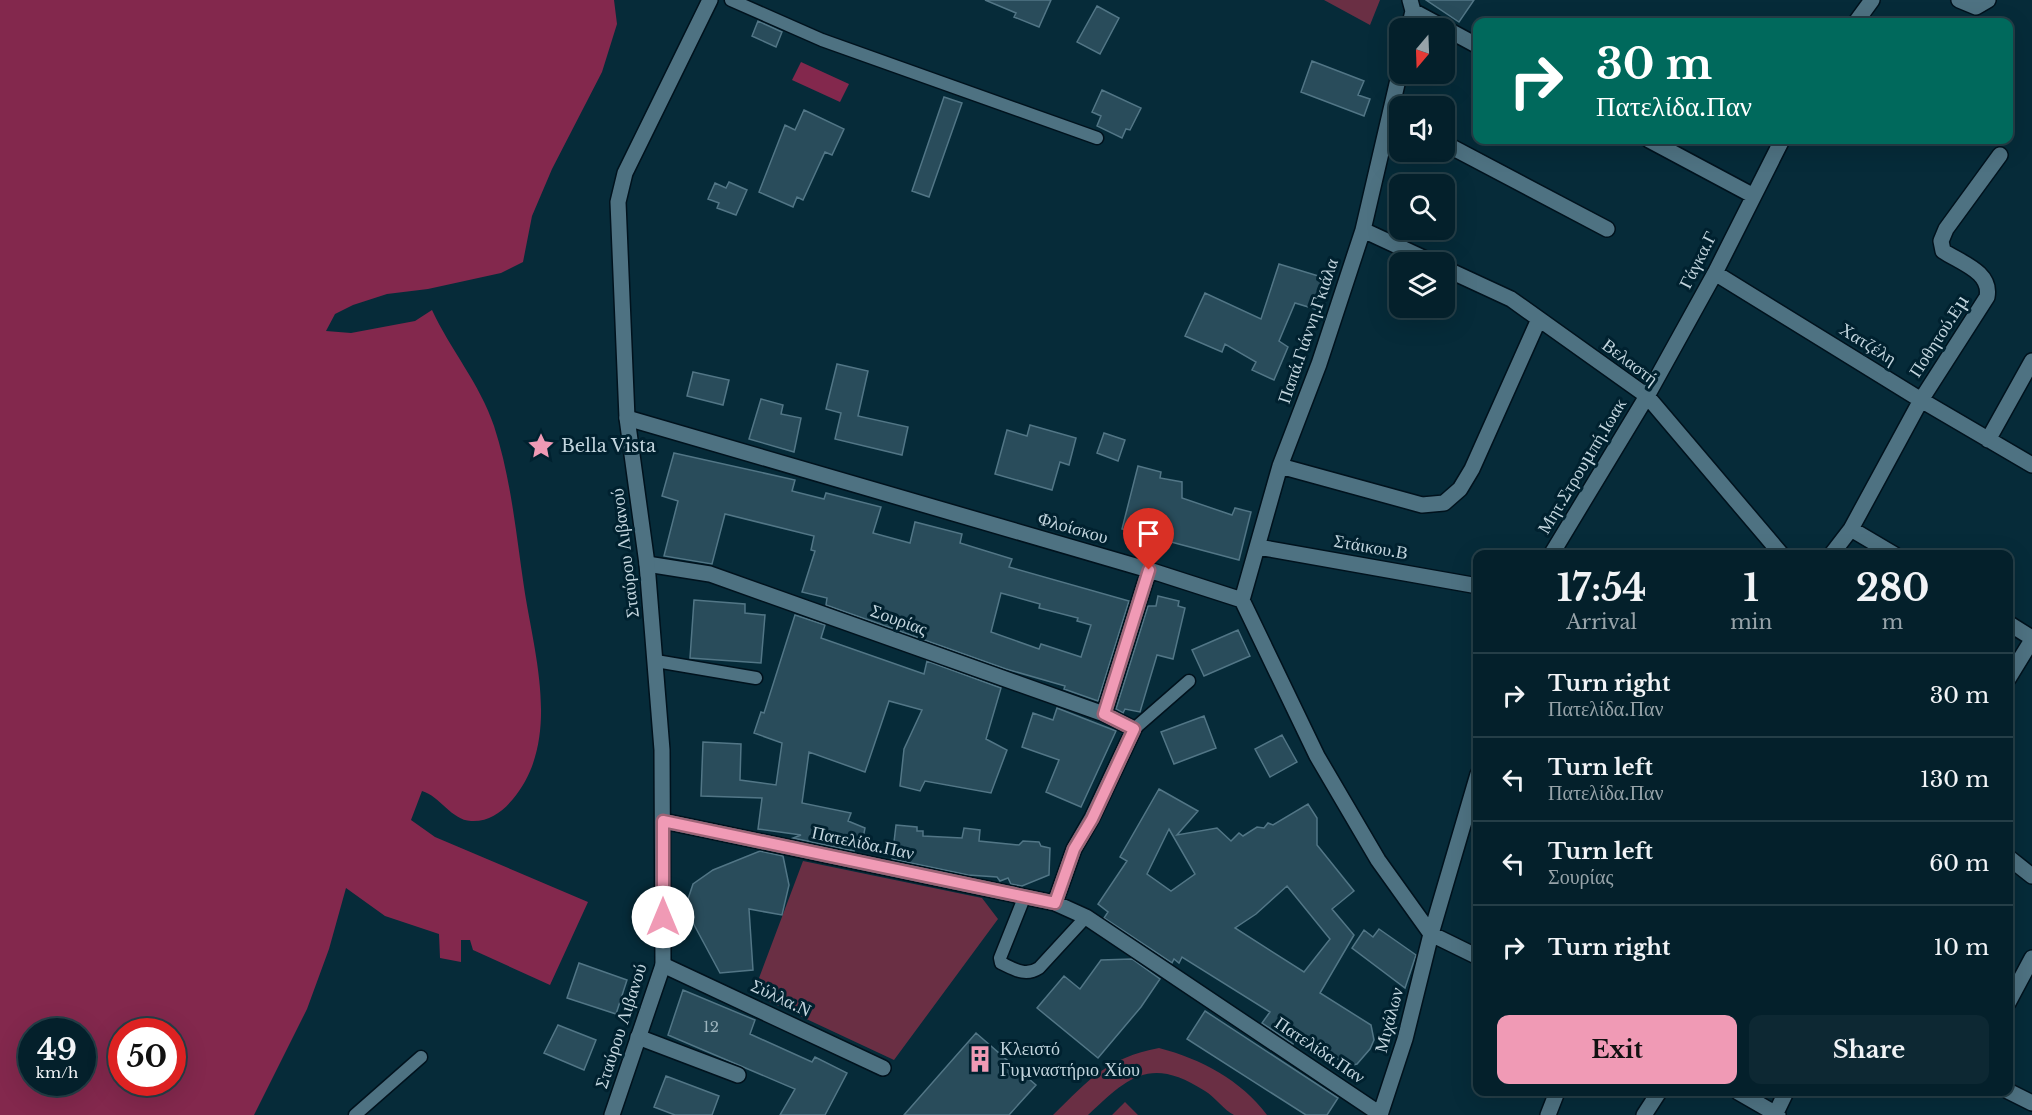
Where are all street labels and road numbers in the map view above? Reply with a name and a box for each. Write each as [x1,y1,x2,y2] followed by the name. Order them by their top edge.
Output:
[1674,228,1722,292] street label: Γάγκα.Γ
[1273,255,1343,407] street label: Παπά.Γιάννη.Γκιάλα
[1904,291,1974,381] street label: Ποθητού.Εμ
[1836,318,1900,370] street label: Χατζέλη
[1598,334,1662,390] street label: Βελαστή
[1533,394,1631,538] street label: Μητ.Στρουμπή.Ιωακ
[606,487,644,619] street label: Σταύρου Λιβανού
[1035,507,1111,549] street label: Φλοίσκου
[1332,530,1410,564] street label: Στάικου.Β
[868,600,930,640] street label: Σουρίας
[810,821,916,865] street label: Πατελίδα.Παν
[590,961,652,1091] street label: Σταύρου Λιβανού
[747,974,815,1022] street label: Σύλλα.Ν
[1370,985,1408,1055] street label: Μιχάλων
[1271,1012,1369,1088] street label: Πατελίδα.Παν

